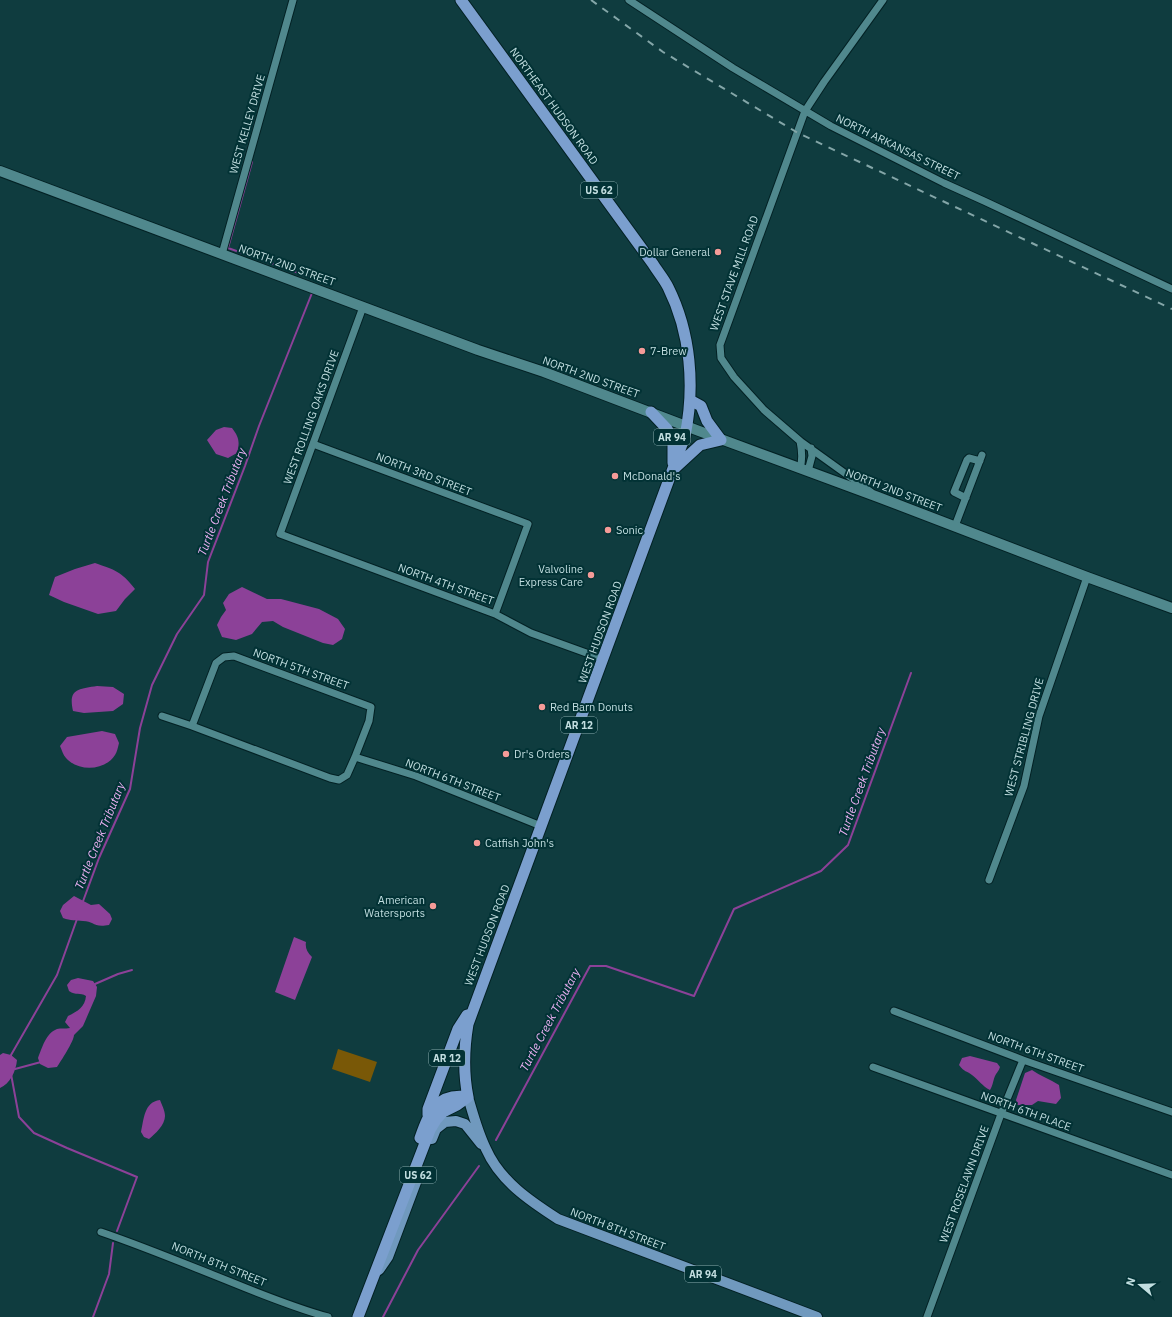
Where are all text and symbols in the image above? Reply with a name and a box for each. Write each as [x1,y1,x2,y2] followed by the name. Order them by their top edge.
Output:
[507,45,601,167] street label: NORTHEAST HUDSON ROAD
[226,73,268,175] street label: WEST KELLEY DRIVE
[834,111,963,183] street label: NORTH ARKANSAS STREET
[581,182,617,198] road number: US 62
[707,214,761,332] street label: WEST STAVE MILL ROAD
[237,241,338,289] street label: NORTH 2ND STREET
[639,245,710,259] place label: Dollar General
[713,247,723,257] marker: Dollar General
[650,344,687,358] place label: 7-Brew
[637,346,647,356] marker: 7-Brew
[280,348,342,486] street label: WEST ROLLING OAKS DRIVE
[541,353,642,401] street label: NORTH 2ND STREET
[654,429,690,445] road number: AR 94
[194,445,249,558] water label: Turtle Creek Tributary
[374,449,474,499] street label: NORTH 3RD STREET
[844,465,945,515] street label: NORTH 2ND STREET
[623,469,681,483] place label: McDonald's
[610,471,620,481] marker: McDonald's
[616,523,644,537] place label: Sonic
[603,525,613,535] marker: Sonic
[396,560,496,608] street label: NORTH 4TH STREET
[519,562,583,589] place label: Valvoline Express Care
[586,570,596,580] marker: Valvoline Express Care
[575,579,625,685] street label: WEST HUDSON ROAD
[251,645,351,693] street label: NORTH 5TH STREET
[1001,676,1047,798] street label: WEST STRIBLING DRIVE
[550,700,633,714] place label: Red Barn Donuts
[537,702,547,712] marker: Red Barn Donuts
[561,717,597,733] road number: AR 12
[835,724,889,838] water label: Turtle Creek Tributary
[514,747,570,761] place label: Dr's Orders
[501,749,511,759] marker: Dr's Orders
[403,755,503,805] street label: NORTH 6TH STREET
[71,779,128,892] water label: Turtle Creek Tributary
[485,836,554,850] place label: Catfish John's
[472,838,482,848] marker: Catfish John's
[461,882,513,988] street label: WEST HUDSON ROAD
[364,893,425,920] place label: American Watersports
[428,901,438,911] marker: American Watersports
[516,965,584,1074] water label: Turtle Creek Tributary
[986,1028,1086,1076] street label: NORTH 6TH STREET
[429,1050,465,1066] road number: AR 12
[979,1088,1073,1134] street label: NORTH 6TH PLACE
[936,1123,992,1245] street label: WEST ROSELAWN DRIVE
[400,1167,436,1183] road number: US 62
[568,1204,668,1254] street label: NORTH 8TH STREET
[170,1239,269,1290] street label: NORTH 8TH STREET
[1120,1265,1160,1305] north arrow
[685,1266,721,1282] road number: AR 94
[1123,1276,1138,1288] text: N

